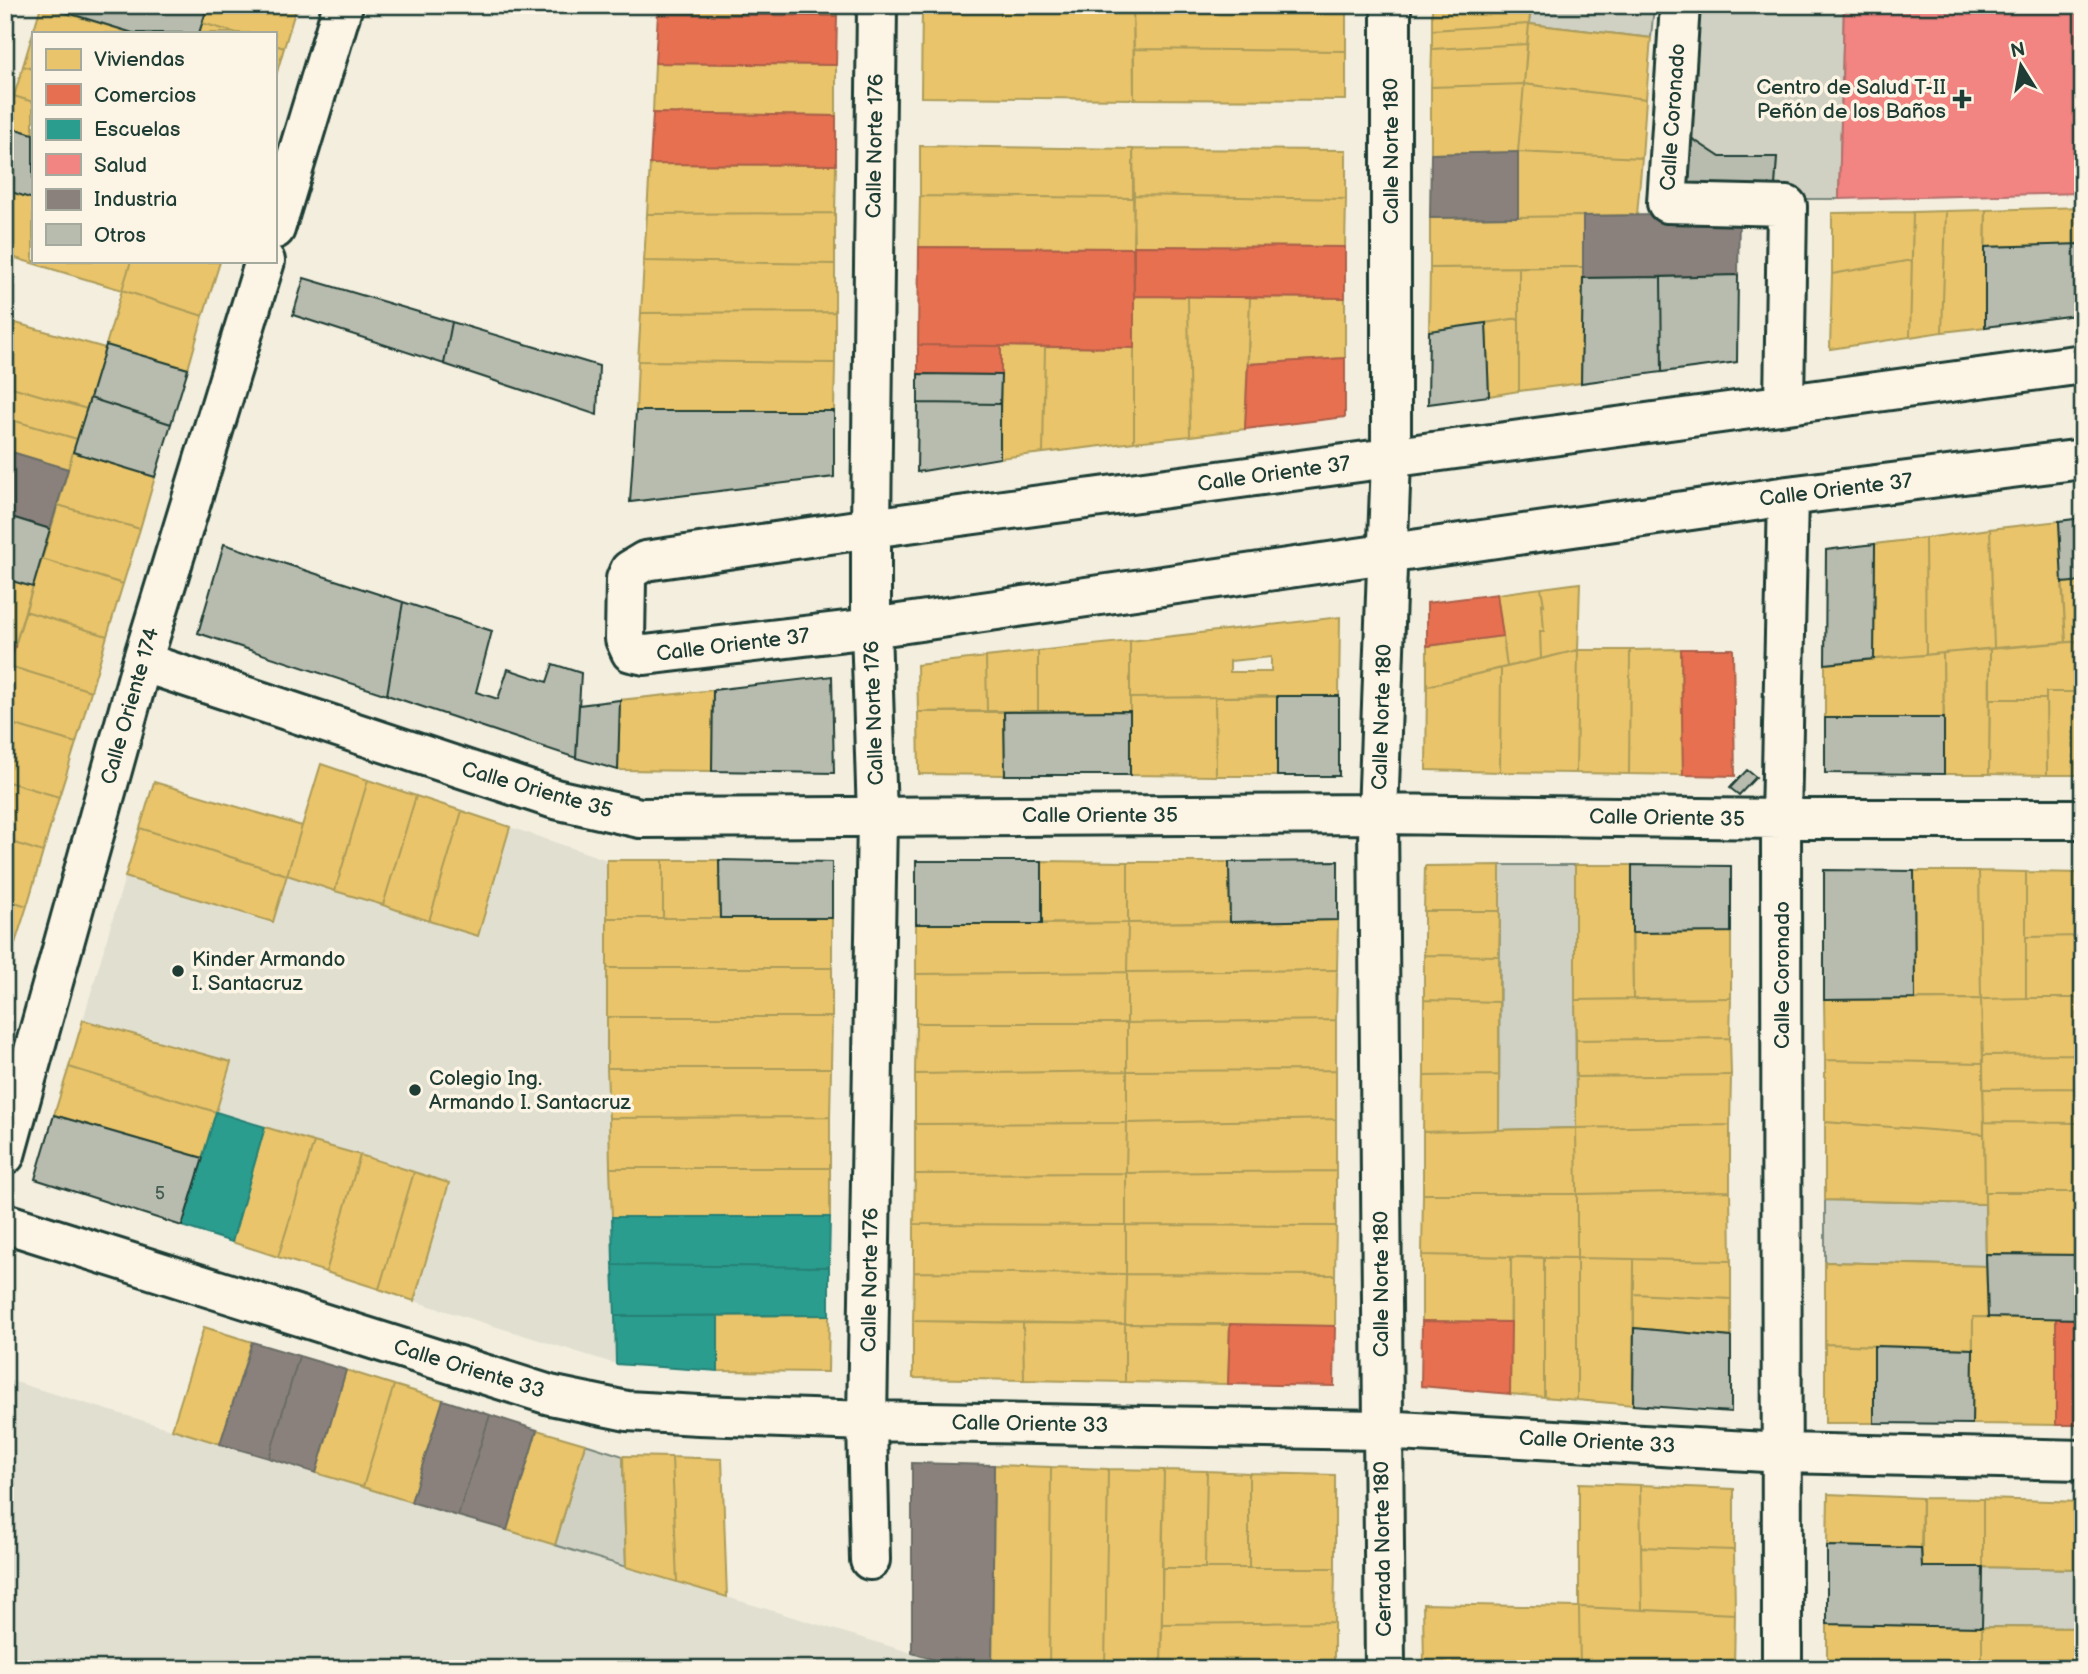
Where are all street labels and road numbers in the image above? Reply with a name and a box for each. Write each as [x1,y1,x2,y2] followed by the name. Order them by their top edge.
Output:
[1655,42,1691,192] street label: Calle Coronado
[861,73,889,219] street label: Calle Norte 176
[1379,78,1404,224] street label: Calle Norte 180
[1196,451,1353,497] street label: Calle Oriente 37
[1758,468,1915,512] street label: Calle Oriente 37
[655,623,812,667] street label: Calle Oriente 37
[96,624,164,787] street label: Calle Oriente 174
[859,640,889,786] street label: Calle Norte 176
[1367,643,1397,791] street label: Calle Norte 180
[459,757,615,823] street label: Calle Oriente 35
[1022,803,1178,828] street label: Calle Oriente 35
[1589,804,1745,832] street label: Calle Oriente 35
[1770,901,1795,1049] street label: Calle Coronado
[856,1207,884,1353] street label: Calle Norte 176
[1369,1211,1394,1357] street label: Calle Norte 180
[390,1334,548,1404] street label: Calle Oriente 33
[951,1410,1109,1438] street label: Calle Oriente 33
[1518,1425,1676,1459] street label: Calle Oriente 33
[1369,1461,1397,1637] street label: Cerrada Norte 180

